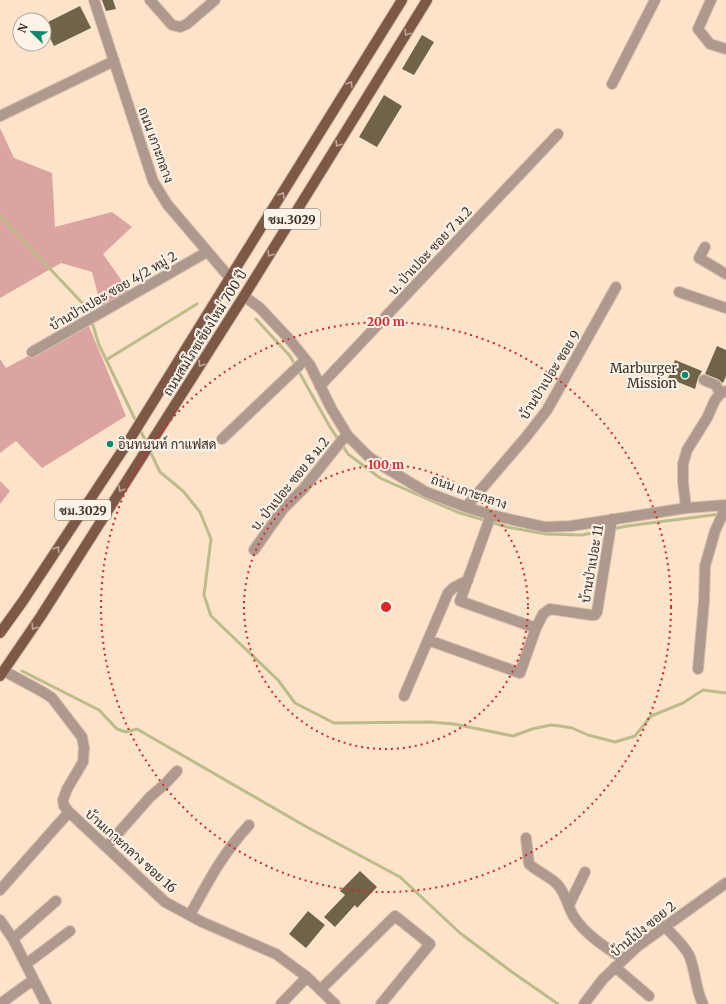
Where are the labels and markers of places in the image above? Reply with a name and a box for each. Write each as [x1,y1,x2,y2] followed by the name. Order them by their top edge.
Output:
[610,360,677,392] place label: Marburger Mission
[680,370,690,380] marker: Marburger Mission
[118,435,217,453] place label: อินทนนท์ กาแฟสด
[105,439,115,449] marker: อินทนนท์ กาแฟสด
[379,600,393,614] centre of rings

